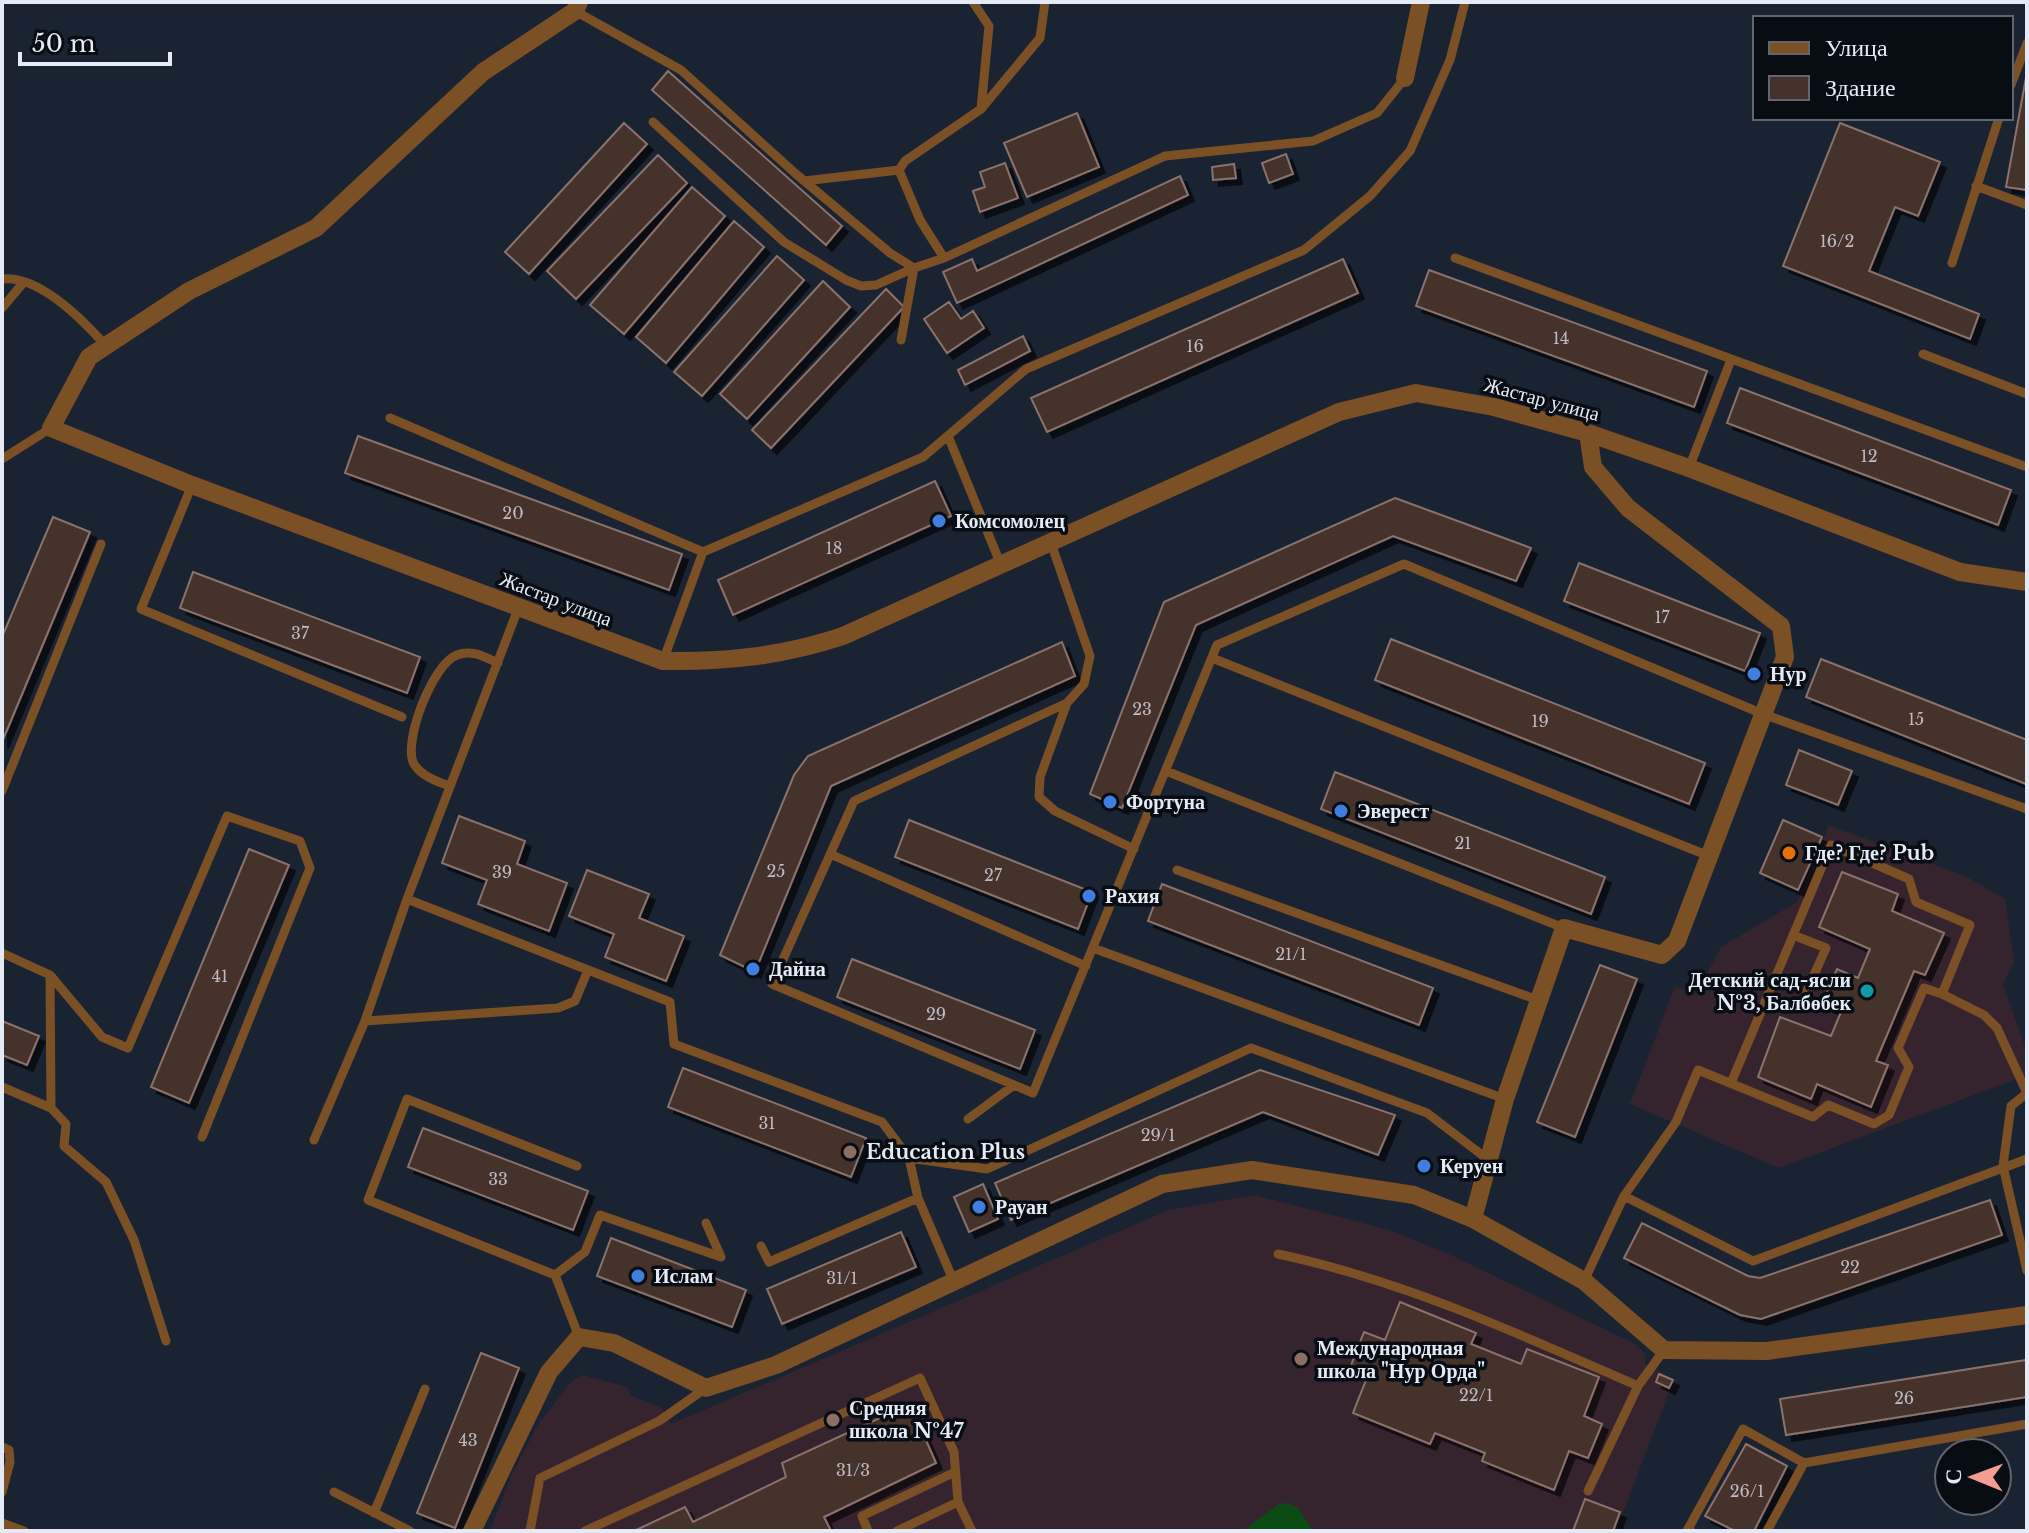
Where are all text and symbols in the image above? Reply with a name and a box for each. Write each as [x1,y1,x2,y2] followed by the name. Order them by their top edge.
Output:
[20,16,170,66] scale bar
[1753,16,2013,120] legend
[32,29,96,58] text: 50 m
[1825,33,1888,62] text: Улица
[1825,73,1896,102] text: Здание
[1820,231,1854,251] house number: 16/2
[1553,328,1569,348] house number: 14
[1186,336,1204,356] house number: 16
[1482,372,1602,426] street label: Жастар улица
[1861,446,1878,466] house number: 12
[502,503,524,523] house number: 20
[955,509,1065,533] place label: Комсомолец
[930,512,948,530] marker: Комсомолец
[826,538,842,558] house number: 18
[497,567,616,631] street label: Жастар улица
[1654,607,1671,627] house number: 17
[291,623,310,643] house number: 37
[1770,662,1807,686] place label: Нур
[1745,665,1763,683] marker: Нур
[1132,699,1152,719] house number: 23
[1908,709,1924,729] house number: 15
[1531,711,1549,731] house number: 19
[1126,790,1205,814] place label: Фортуна
[1101,793,1119,811] marker: Фортуна
[1357,799,1429,823] place label: Эверест
[1332,802,1350,820] marker: Эверест
[1455,833,1472,853] house number: 21
[1805,841,1934,865] place label: Где? Где? Pub
[1780,844,1798,862] marker: Где? Где? Pub
[767,861,785,881] house number: 25
[492,862,512,882] house number: 39
[984,865,1003,885] house number: 27
[1105,884,1160,908] place label: Рахия
[1080,887,1098,905] marker: Рахия
[1275,944,1307,964] house number: 21/1
[769,957,826,981] place label: Дайна
[744,960,762,978] marker: Дайна
[212,966,228,986] house number: 41
[1688,968,1851,1015] place label: Детский сад-ясли №3, Балбөбек
[1858,982,1876,1000] marker: Детский сад-ясли №3, Балбөбек
[926,1004,946,1024] house number: 29
[759,1113,776,1133] house number: 31
[1141,1125,1175,1145] house number: 29/1
[866,1140,1025,1164] place label: Education Plus
[841,1143,859,1161] marker: Education Plus
[1440,1154,1503,1178] place label: Керуен
[1415,1157,1433,1175] marker: Керуен
[488,1169,508,1189] house number: 33
[995,1195,1047,1219] place label: Рауан
[970,1198,988,1216] marker: Рауан
[1840,1257,1860,1277] house number: 22
[654,1264,713,1288] place label: Ислам
[629,1267,647,1285] marker: Ислам
[826,1268,858,1288] house number: 31/1
[1317,1336,1485,1383] place label: Международная школа "Нур Орда"
[1292,1350,1310,1368] marker: Международная школа "Нур Орда"
[1459,1385,1493,1405] house number: 22/1
[1894,1388,1914,1408] house number: 26
[849,1396,964,1443] place label: Средняя школа №47
[824,1411,842,1429] marker: Средняя школа №47
[458,1430,478,1450] house number: 43
[1933,1437,2013,1517] north arrow
[836,1460,870,1480] house number: 31/3
[1940,1468,1967,1485] text: С
[1730,1481,1764,1501] house number: 26/1

